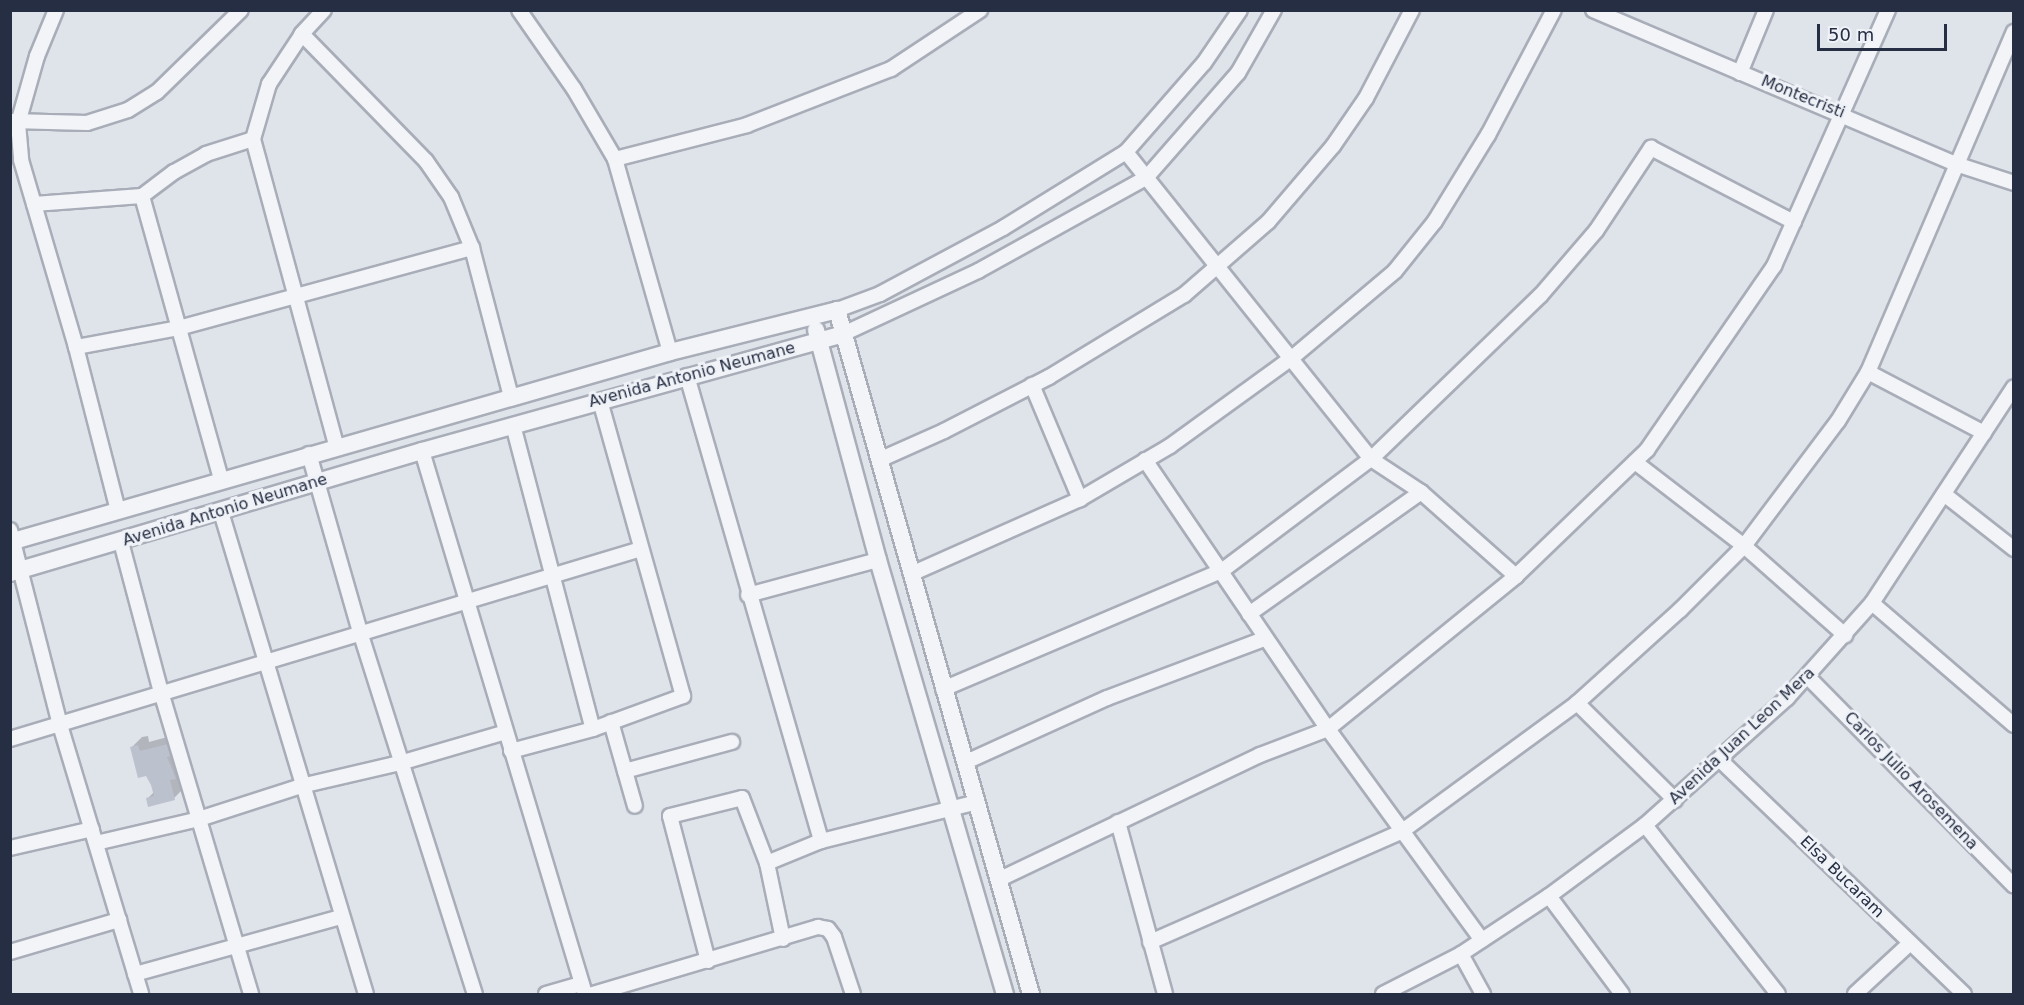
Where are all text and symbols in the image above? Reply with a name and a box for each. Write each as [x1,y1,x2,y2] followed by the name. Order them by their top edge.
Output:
[1820,12,1950,50] scale bar
[1828,24,1874,45] text: 50 m
[1758,71,1848,123] street label: Montecristi
[587,338,797,412] street label: Avenida Antonio Neumane
[120,470,330,550] street label: Avenida Antonio Neumane
[1665,663,1819,809] street label: Avenida Juan Leon Mera
[1840,708,1982,854] street label: Carlos Julio Arosemena
[1796,832,1888,922] street label: Elsa Bucaram

